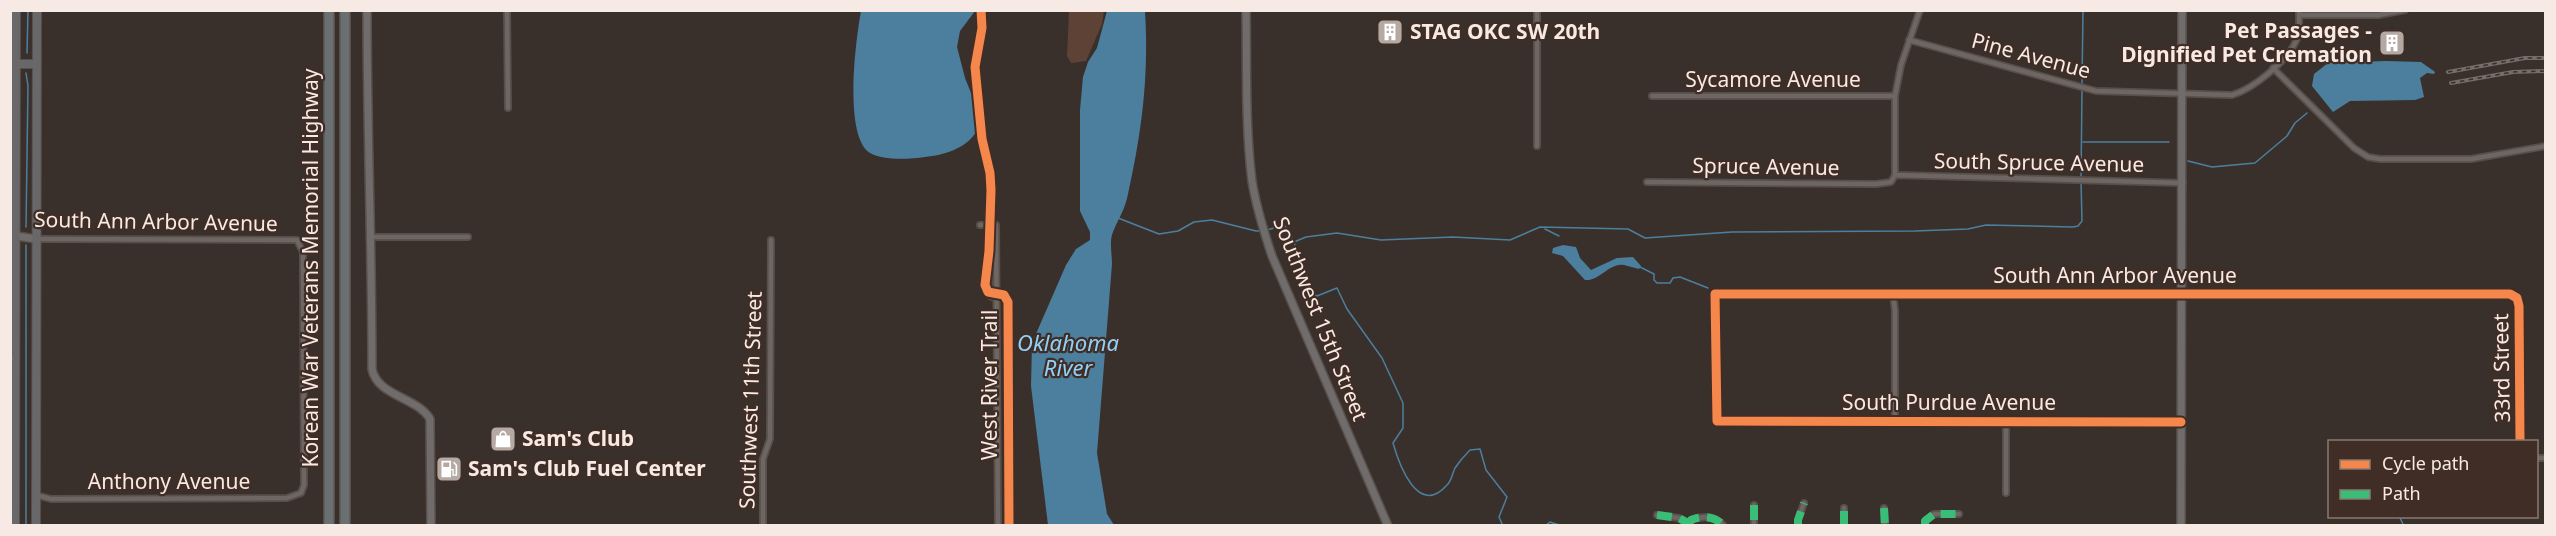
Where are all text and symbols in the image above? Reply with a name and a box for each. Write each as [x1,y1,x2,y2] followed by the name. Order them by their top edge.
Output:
[2121,16,2372,68] place label: Pet Passages - Dignified Pet Cremation
[1375,17,1405,47] building icon: STAG OKC SW 20th
[1410,17,1600,45] place label: STAG OKC SW 20th
[1969,26,2094,84] street label: Pine Avenue
[2377,28,2407,58] building icon: Pet Passages - Dignified Pet Cremation
[1685,65,1861,93] street label: Sycamore Avenue
[296,68,324,467] street label: Korean War Veterans Memorial Highway
[1934,146,2144,178] street label: South Spruce Avenue
[1692,151,1840,181] street label: Spruce Avenue
[34,205,278,237] street label: South Ann Arbor Avenue
[1267,212,1375,425] street label: Southwest 15th Street
[1993,261,2237,289] street label: South Ann Arbor Avenue
[732,290,768,509] street label: Southwest 11th Street
[975,310,1003,460] street label: West River Trail
[2486,313,2516,423] street label: 33rd Street
[1017,327,1119,382] water label: Oklahoma River
[1842,388,2056,416] street label: South Purdue Avenue
[488,424,518,454] shop icon: Sam's Club
[522,424,634,452] place label: Sam's Club
[2328,440,2538,518] legend
[2382,451,2469,475] text: Cycle path
[434,454,464,484] fuel station icon: Sam's Club Fuel Center
[468,454,706,482] place label: Sam's Club Fuel Center
[88,467,250,495] street label: Anthony Avenue
[2382,481,2421,505] text: Path

